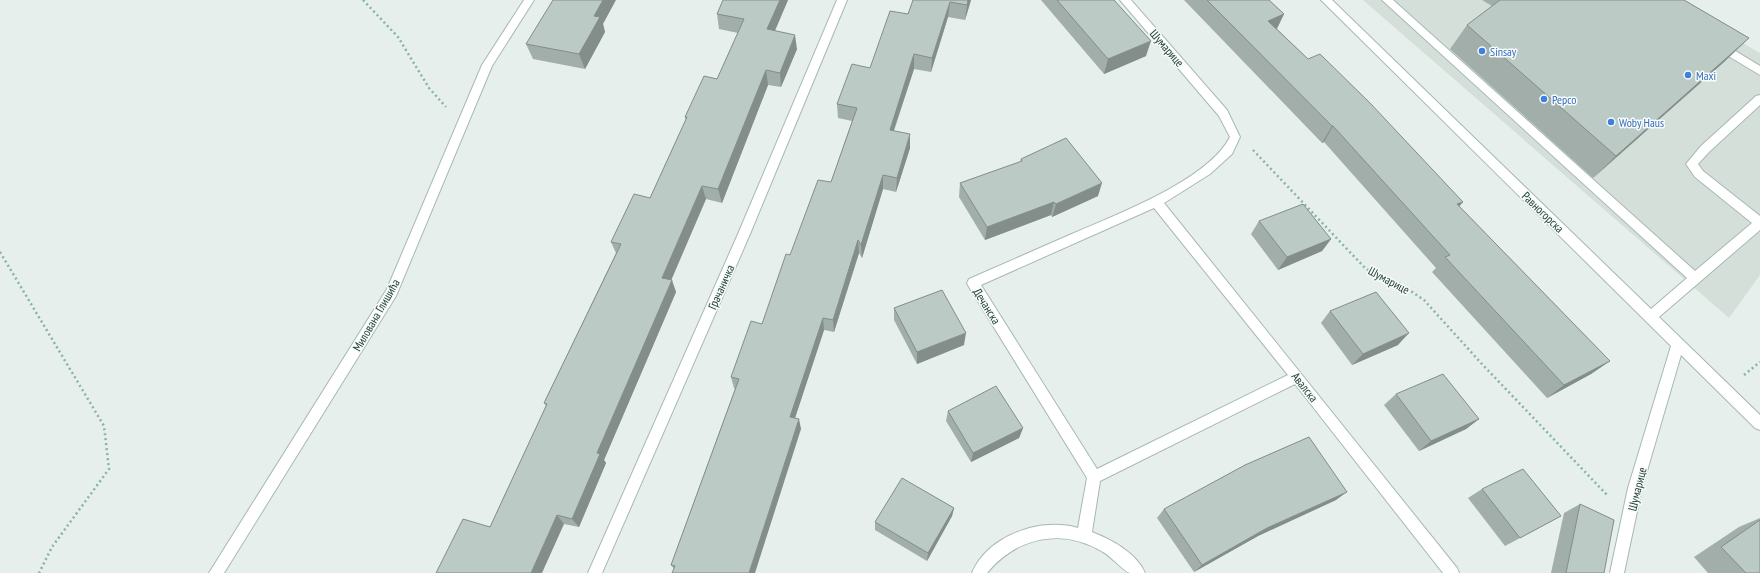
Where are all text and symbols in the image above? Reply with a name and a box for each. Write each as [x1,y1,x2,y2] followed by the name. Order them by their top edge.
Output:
[1147,26,1187,70] street label: Шумарице
[1490,44,1517,59] place label: Sinsay
[1477,46,1487,56] marker: Sinsay
[1696,68,1716,83] place label: Maxi
[1683,70,1693,80] marker: Maxi
[1552,92,1577,107] place label: Pepco
[1539,94,1549,104] marker: Pepco
[1619,115,1664,130] place label: Woby Haus
[1606,117,1616,127] marker: Woby Haus
[1519,188,1567,236] street label: Равногорска
[704,262,738,312] street label: Грачаничка
[1366,263,1412,297] street label: Шумарице
[349,276,403,354] street label: Милована Глишића
[970,285,1004,327] street label: Дечанска
[1289,369,1321,405] street label: Авалска
[1624,465,1650,513] street label: Шумарице

